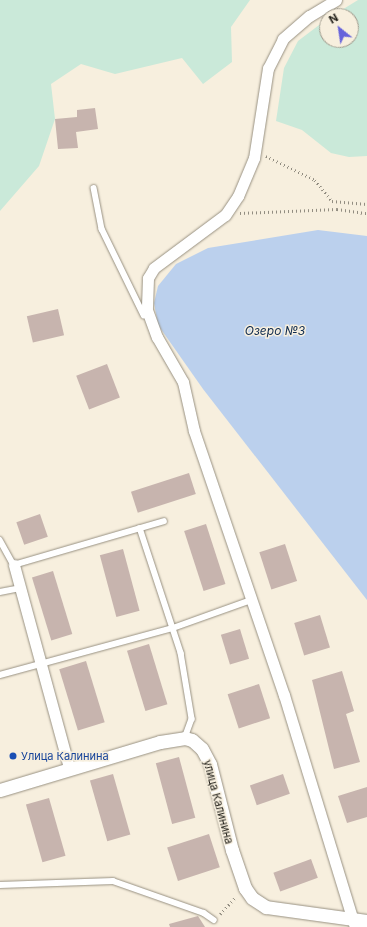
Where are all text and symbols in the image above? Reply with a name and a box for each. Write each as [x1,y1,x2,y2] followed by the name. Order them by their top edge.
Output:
[319,8,359,48] north arrow
[326,10,341,27] text: N
[245,324,305,338] water label: Озеро №3
[21,749,109,763] place label: Улица Калинина
[8,751,18,761] marker: Улица Калинина
[200,759,236,845] street label: улица Калинина

